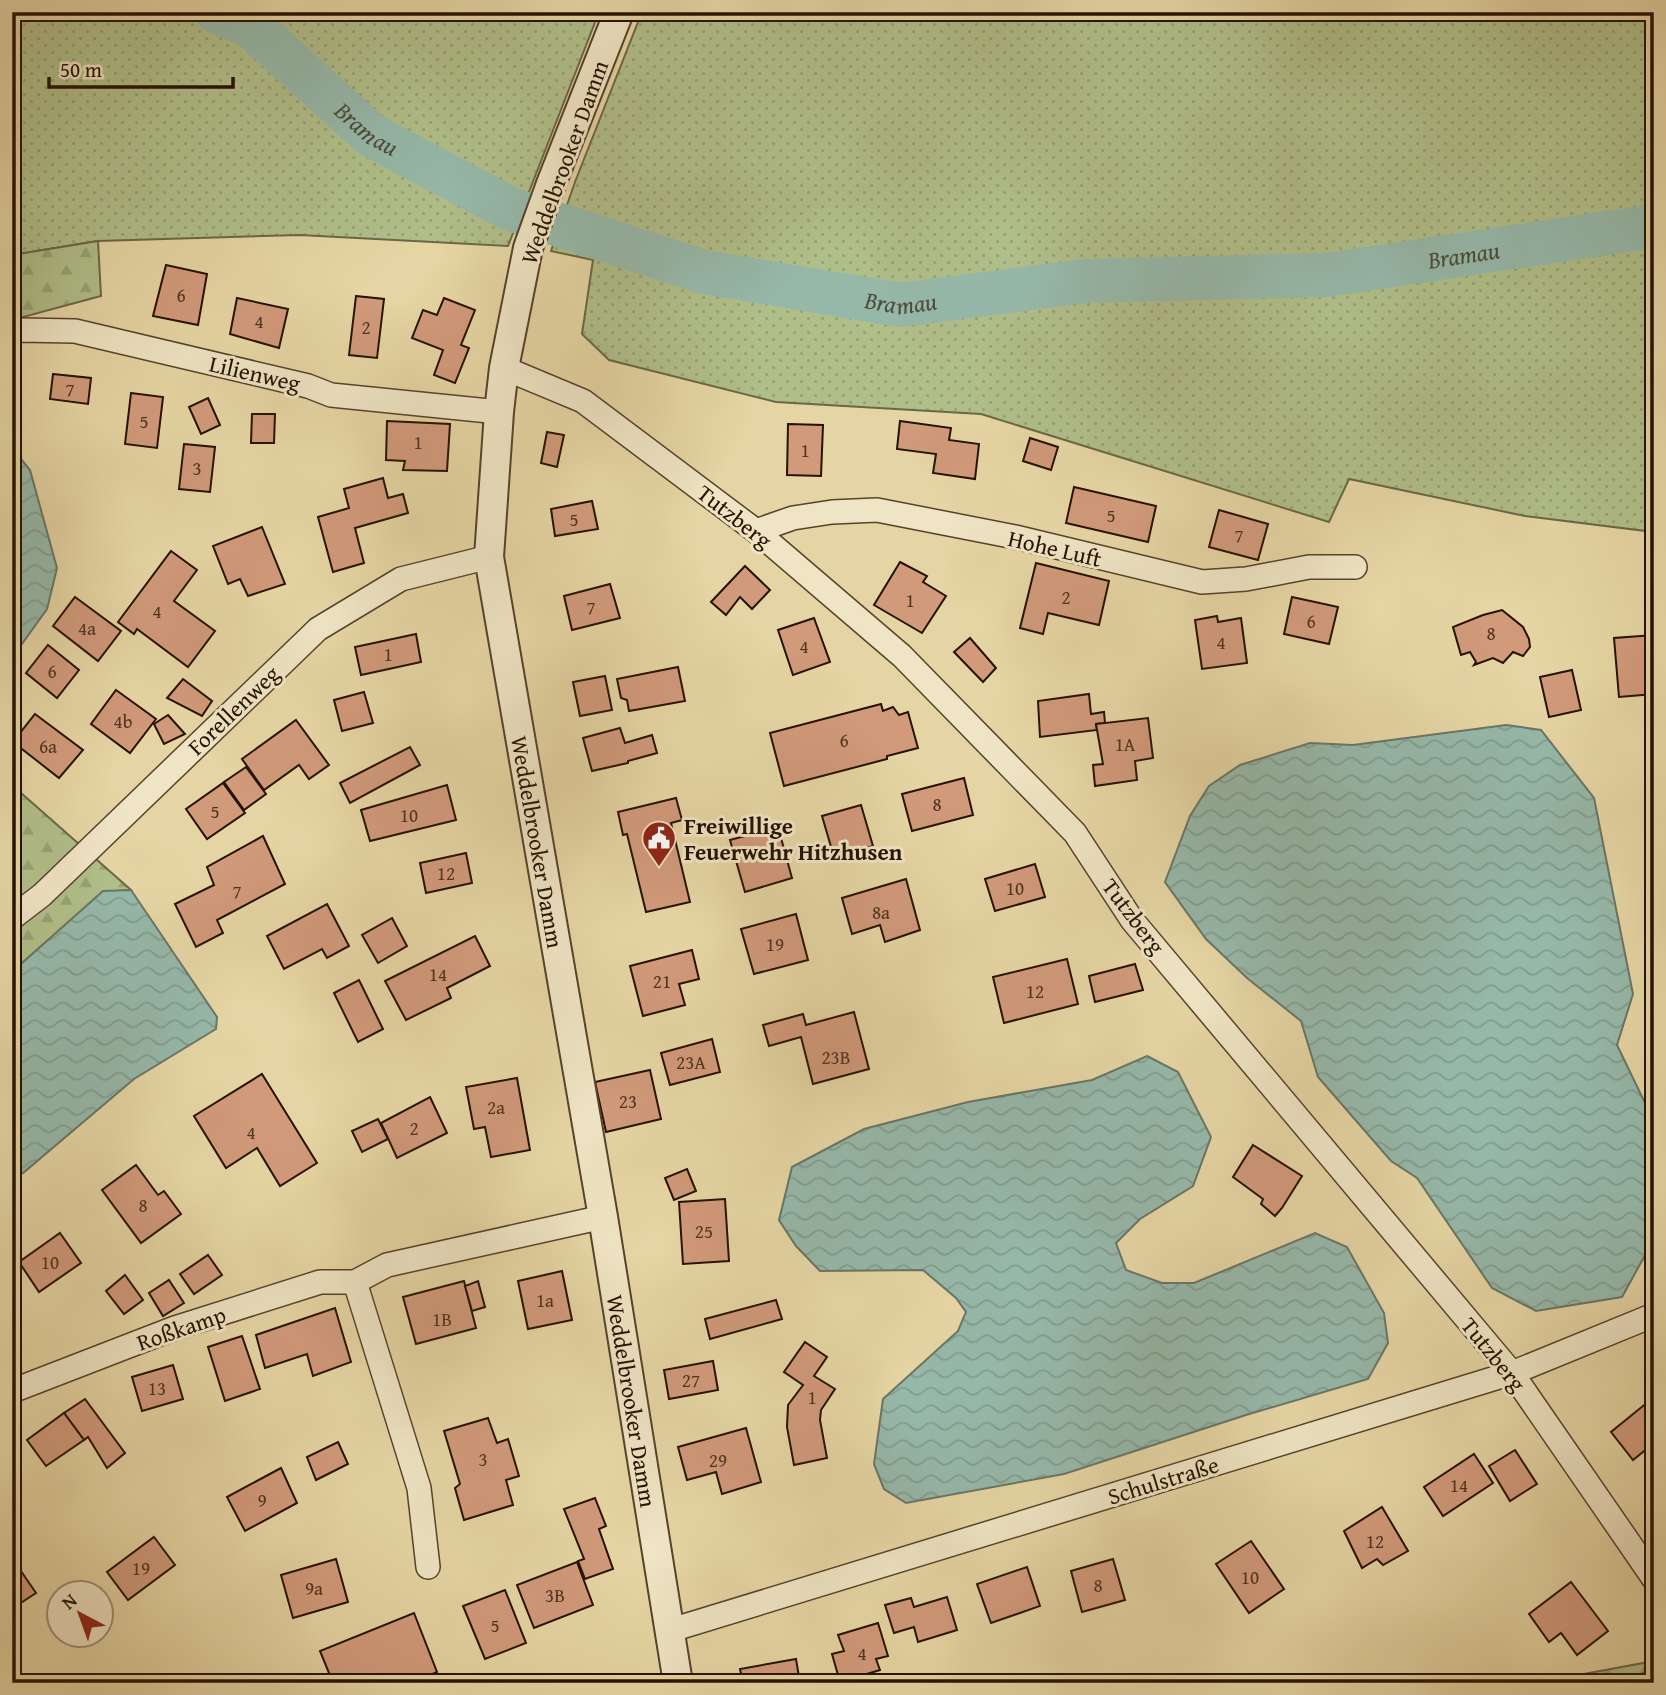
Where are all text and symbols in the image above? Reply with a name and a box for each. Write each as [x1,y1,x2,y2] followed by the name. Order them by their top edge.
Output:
[49,46,233,90] scale bar
[60,54,102,85] text: 50 m
[512,55,616,269] street label: Weddelbrooker Damm
[327,92,405,164] water label: Bramau
[1424,232,1502,277] water label: Bramau
[176,281,186,309] house number: 6
[861,282,939,323] water label: Bramau
[254,307,264,335] house number: 4
[361,313,371,341] house number: 2
[206,347,304,400] street label: Lilienweg
[65,375,75,403] house number: 7
[139,407,149,435] house number: 5
[413,428,423,456] house number: 1
[800,436,810,464] house number: 1
[192,454,202,482] house number: 3
[691,476,780,556] street label: Tutzberg
[1106,501,1116,529] house number: 5
[569,505,579,533] house number: 5
[1005,521,1105,575] street label: Hohe Luft
[1234,521,1244,549] house number: 7
[1061,583,1071,611] house number: 2
[905,586,915,614] house number: 1
[586,593,596,621] house number: 7
[152,597,162,625] house number: 4
[1306,607,1316,635] house number: 6
[78,614,96,642] house number: 4a
[1486,619,1496,647] house number: 8
[1216,628,1226,656] house number: 4
[799,632,809,660] house number: 4
[383,640,393,668] house number: 1
[47,657,57,685] house number: 6
[180,657,287,762] street label: Forellenweg
[114,707,133,735] house number: 4b
[839,726,849,754] house number: 6
[1115,730,1136,758] house number: 1A
[39,732,57,760] house number: 6a
[504,733,573,951] street label: Weddelbrooker Damm
[932,790,942,818] house number: 8
[210,797,220,825] house number: 5
[400,801,418,829] house number: 10
[684,809,903,868] place label: Freiwillige Feuerwehr Hitzhusen
[640,819,678,868] public building icon: Freiwillige Feuerwehr Hitzhusen
[437,859,455,887] house number: 12
[1095,871,1174,961] street label: Tutzberg
[1006,874,1024,902] house number: 10
[232,877,242,905] house number: 7
[872,898,890,926] house number: 8a
[766,930,784,958] house number: 19
[429,960,447,988] house number: 14
[653,967,671,995] house number: 21
[1026,977,1044,1005] house number: 12
[821,1043,851,1071] house number: 23B
[676,1048,706,1076] house number: 23A
[619,1087,637,1115] house number: 23
[487,1093,505,1121] house number: 2a
[409,1114,419,1142] house number: 2
[246,1118,256,1146] house number: 4
[138,1191,148,1219] house number: 8
[695,1217,713,1245] house number: 25
[41,1248,59,1276] house number: 10
[536,1286,554,1314] house number: 1a
[599,1292,666,1510] street label: Weddelbrooker Damm
[132,1297,230,1359] street label: Roßkamp
[432,1305,452,1333] house number: 1B
[1454,1310,1535,1399] street label: Tutzberg
[682,1366,700,1394] house number: 27
[148,1374,166,1402] house number: 13
[807,1383,817,1411] house number: 1
[478,1445,488,1473] house number: 3
[709,1446,727,1474] house number: 29
[1103,1447,1223,1513] street label: Schulstraße
[1450,1471,1468,1499] house number: 14
[257,1486,267,1514] house number: 9
[1366,1527,1384,1555] house number: 12
[132,1554,150,1582] house number: 19
[1241,1563,1259,1591] house number: 10
[1093,1571,1103,1599] house number: 8
[305,1574,323,1602] house number: 9a
[46,1580,116,1650] north arrow
[545,1581,565,1609] house number: 3B
[55,1586,83,1616] text: N
[490,1611,500,1639] house number: 5
[857,1639,867,1667] house number: 4

